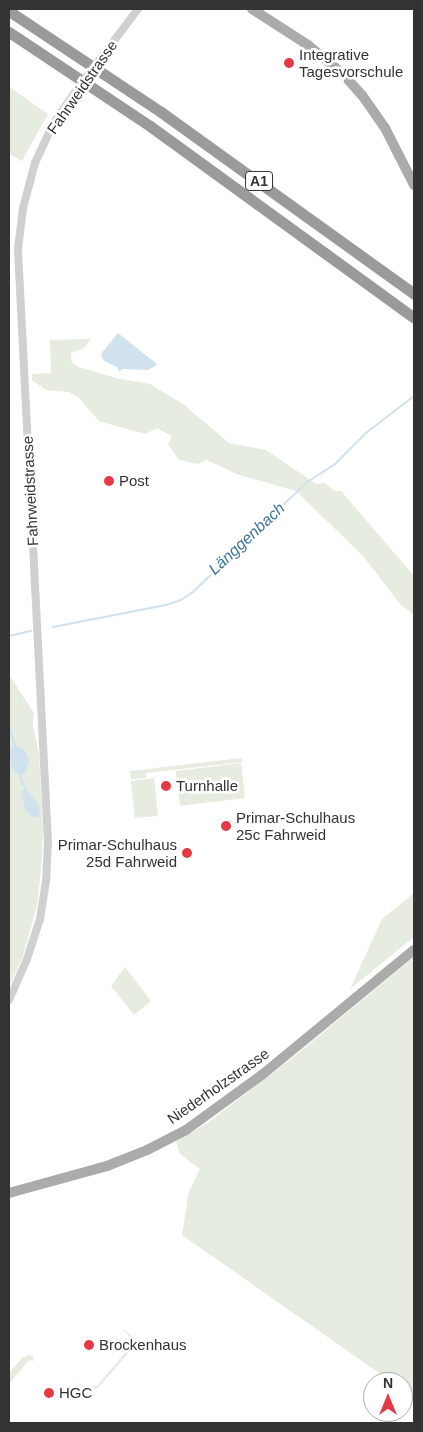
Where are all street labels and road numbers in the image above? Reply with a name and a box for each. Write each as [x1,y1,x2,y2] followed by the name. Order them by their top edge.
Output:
[43,37,121,137] street label: Fahrweidstrasse
[244,170,274,192] road number: A1
[18,436,42,546] street label: Fahrweidstrasse
[164,1044,272,1128] street label: Niederholzstrasse

